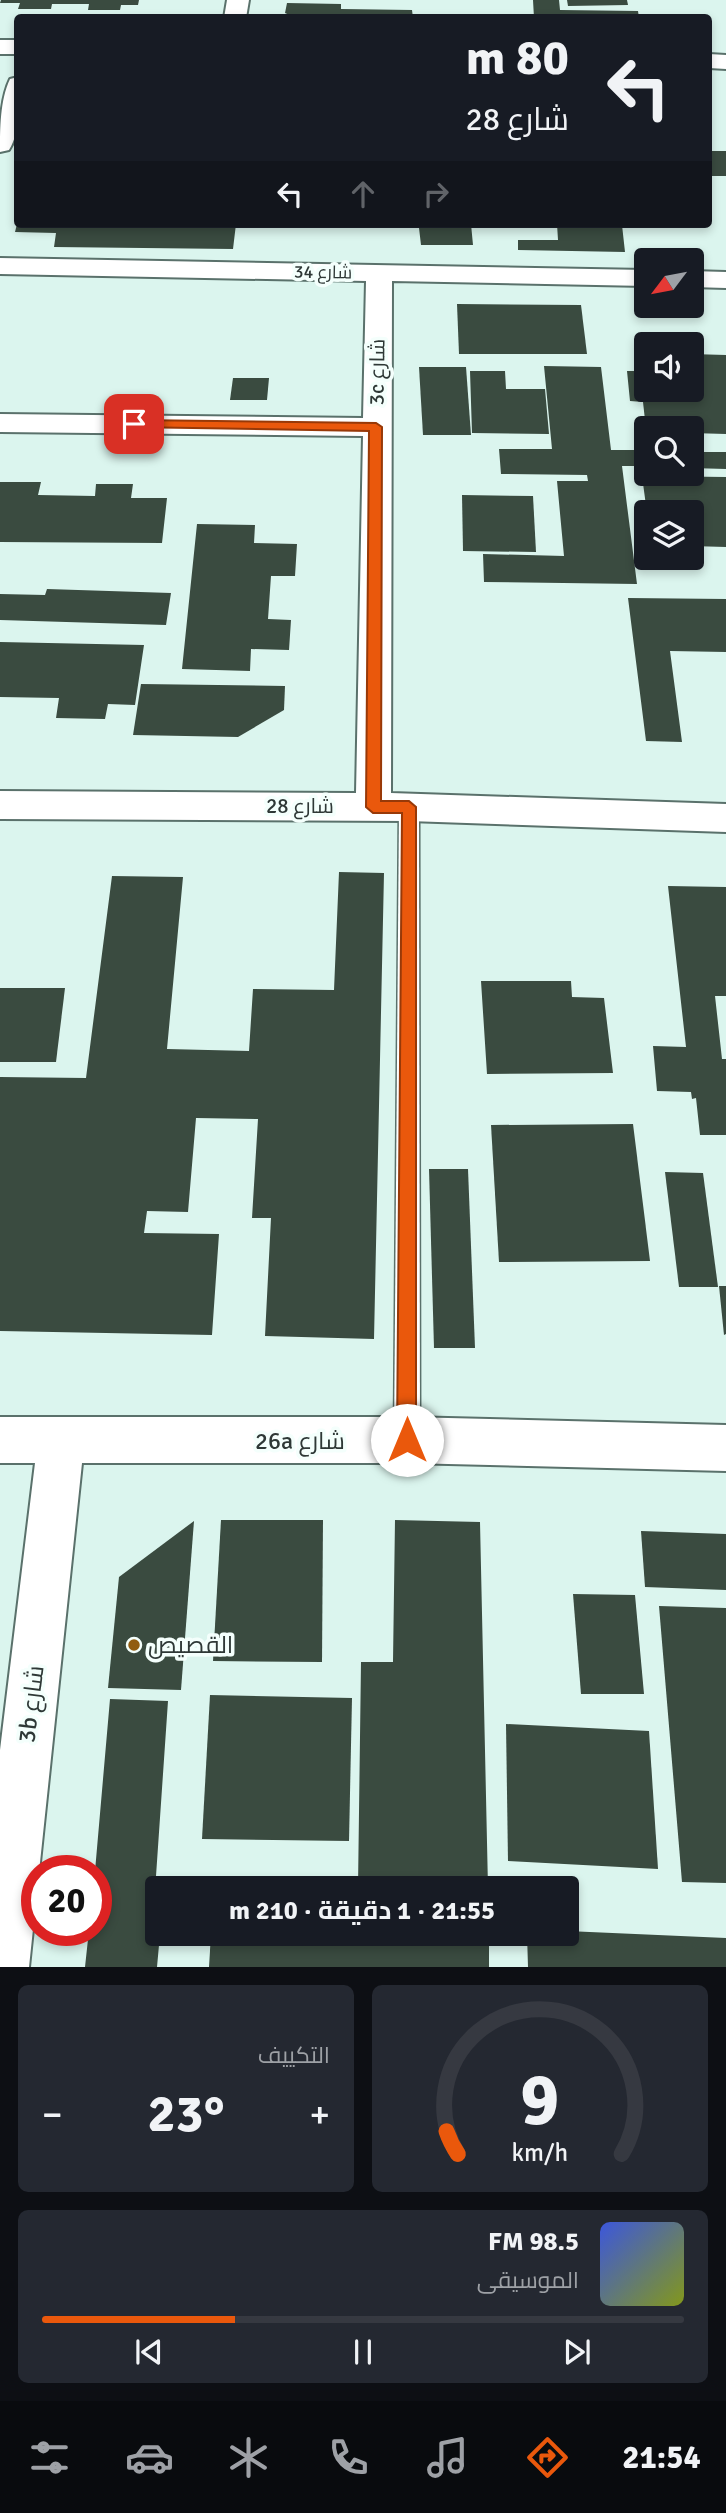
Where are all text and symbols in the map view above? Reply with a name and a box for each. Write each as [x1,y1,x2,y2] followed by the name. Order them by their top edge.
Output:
[466,28,569,88] text: 80 m
[593,42,684,133] icon: left
[465,100,569,139] text: شارع 28
[271,175,309,213] icon: left
[344,175,382,213] icon: ahead
[417,175,455,213] icon: right
[634,248,704,318] north arrow
[634,248,704,570] map controls
[294,260,352,285] street label: شارع 34
[634,332,704,402] button: sound
[363,338,392,406] street label: 3c شارع
[104,394,164,454] pin
[115,405,153,443] icon: arrive
[634,416,704,486] button: search
[634,500,704,570] button: layers
[266,793,334,820] street label: شارع 28
[370,1403,444,1477] position arrow
[255,1426,345,1457] street label: 26a شارع
[148,1630,233,1660] place label: القصيص
[126,1637,142,1653] marker: القصيص
[11,1664,52,1744] street label: 3b شارع
[21,1855,112,1946] speed limit sign: 20
[229,1895,495,1927] text: 21:55 · 1 دقيقة · 210 m
[258,2041,330,2070] text: التكييف
[520,2057,560,2146] text: 9
[148,2082,224,2146] text: 23°
[42,2091,63,2138] text: −
[309,2091,330,2138] text: +
[512,2137,568,2168] text: km/h
[488,2226,579,2258] text: 98.5 FM
[477,2266,579,2295] text: الموسيقى
[130,2333,168,2371] icon: previous
[344,2333,382,2371] icon: pause
[558,2333,596,2371] icon: next
[25,2433,74,2482] icon: filters
[125,2433,174,2482] icon: car
[224,2433,273,2482] icon: climate
[324,2433,373,2482] icon: phone
[423,2433,472,2482] icon: music
[523,2433,572,2482] icon: directions
[622,2438,701,2477] text: 21:54

